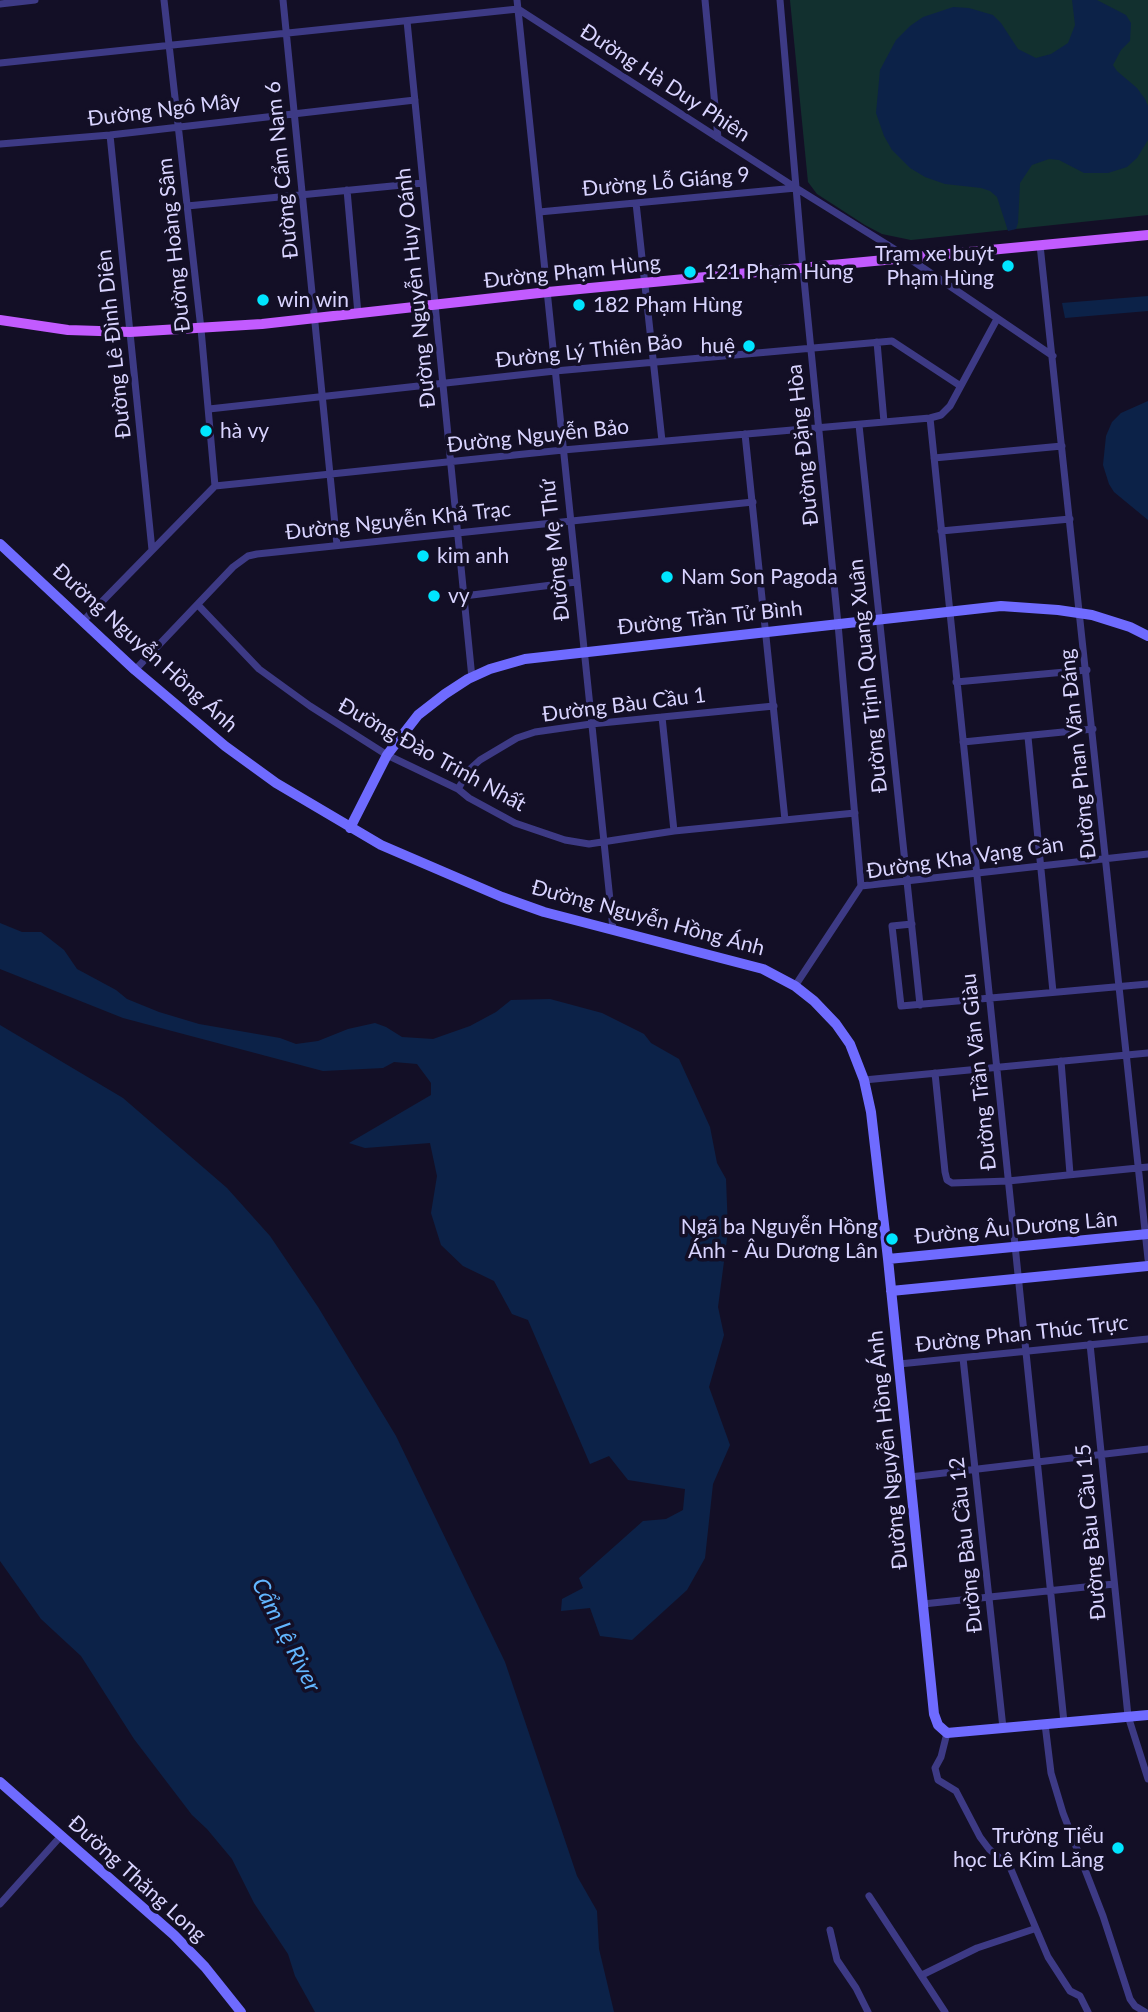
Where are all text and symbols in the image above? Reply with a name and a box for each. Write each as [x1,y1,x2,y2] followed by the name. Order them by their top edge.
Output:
[575,19,755,147] street label: Đường Hà Duy Phiên
[260,80,304,260] street label: Đường Cẩm Nam 6
[86,88,242,132] street label: Đường Ngô Mây
[152,157,196,333] street label: Đường Hoàng Sâm
[581,162,751,202] street label: Đường Lỗ Giáng 9
[391,167,441,409] street label: Đường Nguyễn Huy Oánh
[875,241,994,291] place label: Trạm xe buýt Phạm Hùng
[92,248,136,440] street label: Đường Lê Đình Diên
[482,250,662,294] street label: Đường Phạm Hùng
[1000,258,1016,274] marker: Trạm xe buýt Phạm Hùng
[704,259,853,285] place label: 121 Phạm Hùng
[682,264,698,280] marker: 121 Phạm Hùng
[277,287,349,313] place label: win win
[255,292,271,308] marker: win win
[593,292,742,318] place label: 182 Phạm Hùng
[571,297,587,313] marker: 182 Phạm Hùng
[494,329,684,373] street label: Đường Lý Thiên Bảo
[700,333,735,359] place label: huệ
[741,338,757,354] marker: huệ
[782,363,824,527] street label: Đường Đặng Hòa
[446,414,630,458] street label: Đường Nguyễn Bảo
[220,418,269,444] place label: hà vy
[198,423,214,439] marker: hà vy
[535,478,575,622] street label: Đường Mẹ Thứ
[284,497,512,545] street label: Đường Nguyễn Khả Trạc
[437,543,509,569] place label: kim anh
[415,548,431,564] marker: kim anh
[47,558,243,738] street label: Đường Nguyễn Hồng Ánh
[843,558,893,794] street label: Đường Trịnh Quang Xuân
[681,564,838,590] place label: Nam Son Pagoda
[659,569,675,585] marker: Nam Son Pagoda
[448,583,470,609] place label: vy
[426,588,442,604] marker: vy
[616,596,804,640] street label: Đường Trần Tử Bình
[1054,648,1102,860] street label: Đường Phan Văn Đáng
[541,682,707,728] street label: Đường Bàu Cầu 1
[334,693,530,817] street label: Đường Đào Trinh Nhất
[865,832,1065,884] street label: Đường Kha Vạng Cân
[529,875,767,961] street label: Đường Nguyễn Hồng Ánh
[956,972,1002,1172] street label: Đường Trần Văn Giàu
[913,1207,1119,1249] street label: Đường Âu Dương Lân
[681,1214,878,1264] place label: Ngã ba Nguyễn Hồng Ánh - Âu Dương Lân
[884,1231,900,1247] marker: Ngã ba Nguyễn Hồng Ánh - Âu Dương Lân
[914,1310,1130,1358] street label: Đường Phan Thúc Trực
[863,1329,913,1571] street label: Đường Nguyễn Hồng Ánh
[1071,1443,1111,1621] street label: Đường Bàu Cầu 15
[944,1456,988,1634] street label: Đường Bàu Cầu 12
[246,1573,326,1697] water label: Cẩm Lệ River
[63,1810,211,1948] street label: Đường Thăng Long
[953,1823,1104,1873] place label: Trường Tiểu học Lê Kim Lăng
[1110,1840,1126,1856] marker: Trường Tiểu học Lê Kim Lăng

